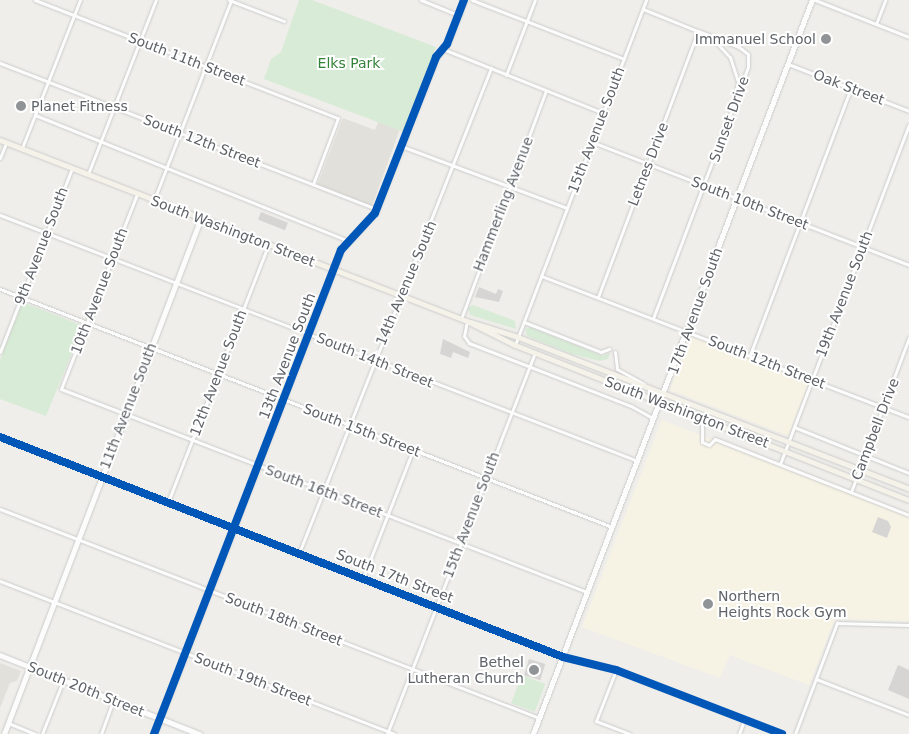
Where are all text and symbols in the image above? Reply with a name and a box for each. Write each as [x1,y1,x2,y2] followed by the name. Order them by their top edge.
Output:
[126,29,248,89] street label: South 11th Street
[695,31,816,47] place label: Immanuel School
[820,33,832,45] marker: Immanuel School
[318,55,380,71] park label: Elks Park
[564,65,628,195] street label: 15th Avenue South
[811,66,887,108] street label: Oak Street
[706,74,752,164] street label: Sunset Drive
[31,98,128,114] place label: Planet Fitness
[15,100,27,112] marker: Planet Fitness
[141,111,263,171] street label: South 12th Street
[624,120,672,208] street label: Letnes Drive
[470,134,536,274] street label: Hammerling Avenue
[689,173,811,233] street label: South 10th Street
[11,185,71,307] street label: 9th Avenue South
[149,192,317,270] street label: South Washington Street
[372,218,440,348] street label: 14th Avenue South
[67,226,131,356] street label: 10th Avenue South
[812,229,876,359] street label: 19th Avenue South
[664,245,726,377] street label: 17th Avenue South
[255,291,319,421] street label: 13th Avenue South
[186,308,250,438] street label: 12th Avenue South
[314,329,436,391] street label: South 14th Street
[706,332,828,392] street label: South 12th Street
[96,341,160,471] street label: 11th Avenue South
[603,373,771,451] street label: South Washington Street
[848,376,902,482] street label: Campbell Drive
[301,400,423,460] street label: South 15th Street
[439,450,503,580] street label: 15th Avenue South
[263,461,385,521] street label: South 16th Street
[334,546,456,606] street label: South 17th Street
[718,588,847,620] place label: Northern Heights Rock Gym
[223,589,345,649] street label: South 18th Street
[702,598,714,610] marker: Northern Heights Rock Gym
[192,649,314,709] street label: South 19th Street
[407,654,524,686] place label: Bethel Lutheran Church
[25,658,147,720] street label: South 20th Street
[528,664,540,676] marker: Bethel Lutheran Church

